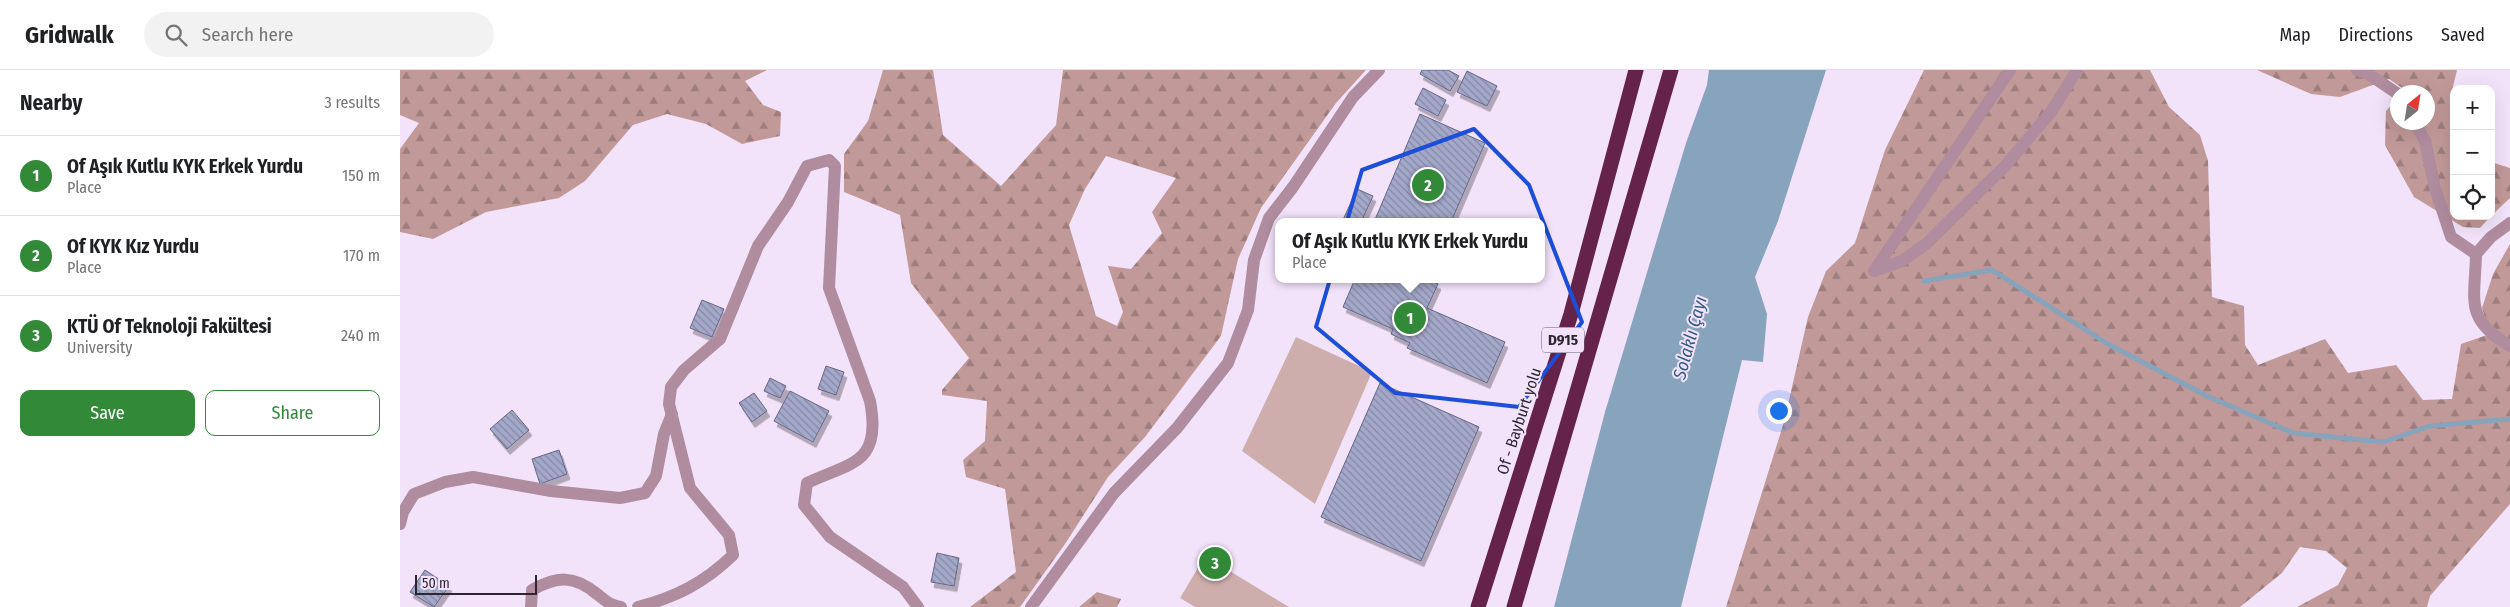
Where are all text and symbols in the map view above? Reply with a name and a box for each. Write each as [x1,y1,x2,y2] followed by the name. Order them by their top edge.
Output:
[144,12,494,57] search box
[25,21,114,49] text: Gridwalk
[162,21,190,49] icon: search
[202,23,293,46] text: Search here
[2279,24,2311,46] text: Map
[2339,24,2413,46] text: Directions
[2441,24,2485,46] text: Saved
[2390,85,2435,130] north arrow
[2450,85,2495,220] map controls
[2450,85,2495,130] button: +
[20,90,82,116] text: Nearby
[324,93,380,112] text: 3 results
[2450,130,2495,175] button: −
[67,155,303,178] text: Of Aşık Kutlu KYK Erkek Yurdu
[33,166,39,185] text: 1
[342,166,380,185] text: 150 m
[1412,166,1444,204] pin: 2
[2450,175,2495,220] button: locate
[67,178,102,197] text: Place
[1275,218,1545,283] popup
[1292,230,1528,253] text: Of Aşık Kutlu KYK Erkek Yurdu
[67,235,199,258] text: Of KYK Kız Yurdu
[32,246,40,265] text: 2
[343,246,380,265] text: 170 m
[1292,253,1327,272] text: Place
[67,258,102,277] text: Place
[1668,294,1712,383] water label: Solaklı Çayı
[1394,299,1426,337] pin: 1
[67,315,272,338] text: KTÜ Of Teknoloji Fakültesi
[32,326,40,345] text: 3
[341,326,380,345] text: 240 m
[1542,328,1584,352] road number: D915
[67,338,132,357] text: University
[1493,365,1545,477] street label: Of - Bayburt yolu
[20,390,195,436] button: Save
[205,390,380,436] button: Share
[1766,398,1792,424] your location
[1199,544,1231,582] pin: 3
[415,572,538,595] scale bar
[422,575,450,592] text: 50 m

